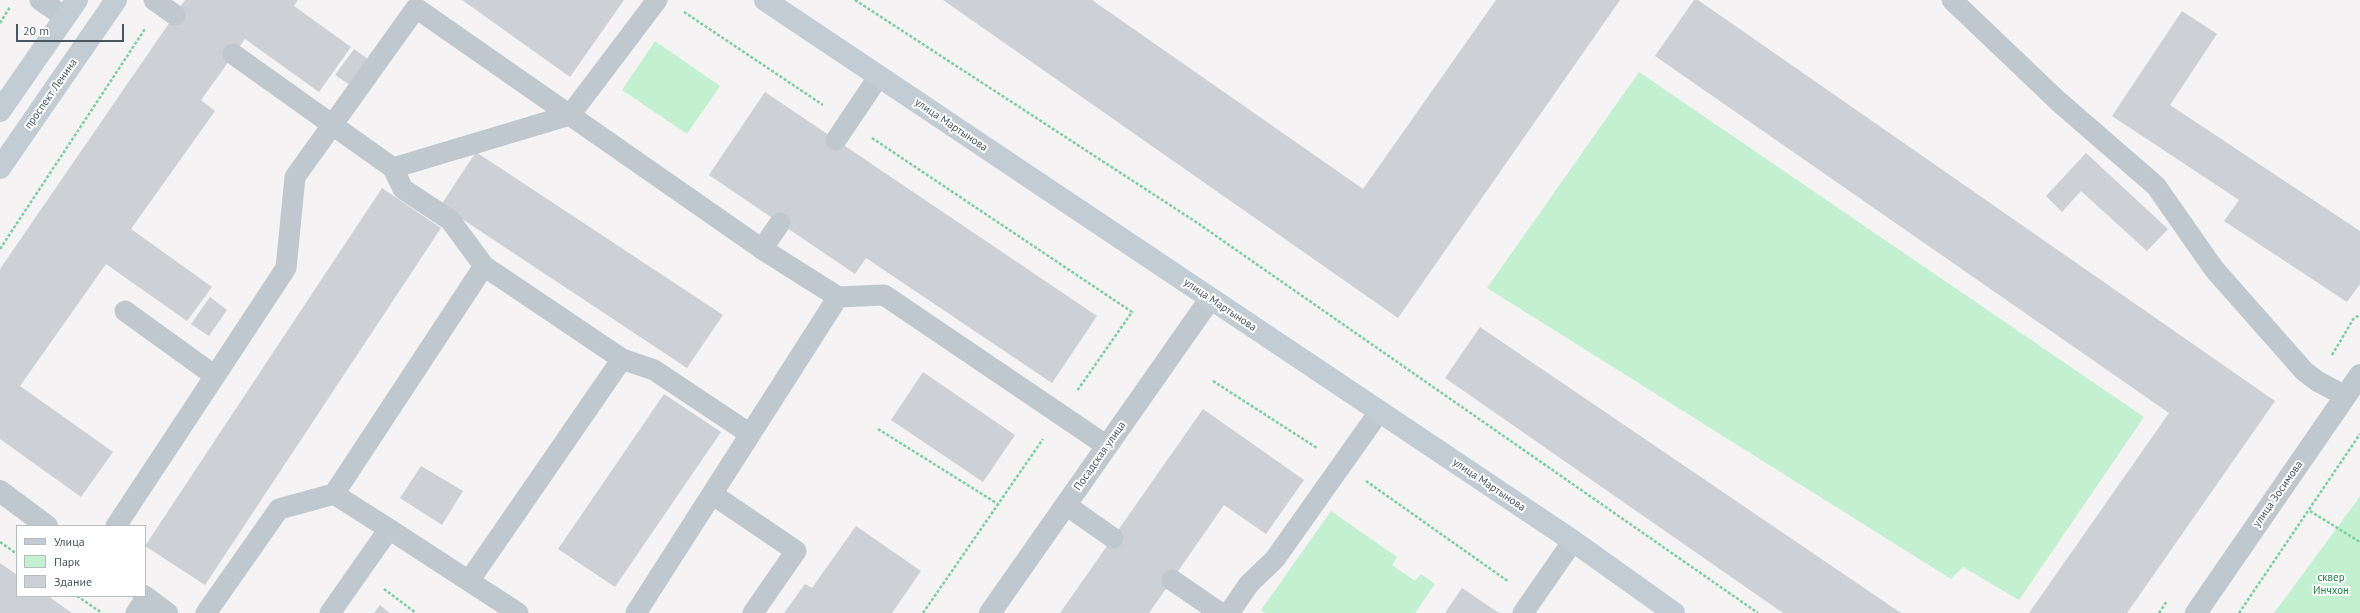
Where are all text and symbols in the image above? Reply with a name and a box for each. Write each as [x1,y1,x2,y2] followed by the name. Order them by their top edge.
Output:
[18,16,126,42] scale bar
[23,23,49,38] text: 20 m
[22,56,80,132] street label: проспект Ленина
[912,96,990,154] street label: улица Мартынова
[1181,276,1259,334] street label: улица Мартынова
[1071,419,1129,493] street label: Посадская улица
[1450,456,1528,514] street label: улица Мартынова
[2250,458,2306,530] street label: улица Зосимова
[16,525,146,597] legend
[54,534,85,549] text: Улица
[54,554,80,569] text: Парк
[2313,571,2349,597] park label: сквер Инчхон
[54,574,92,589] text: Здание

